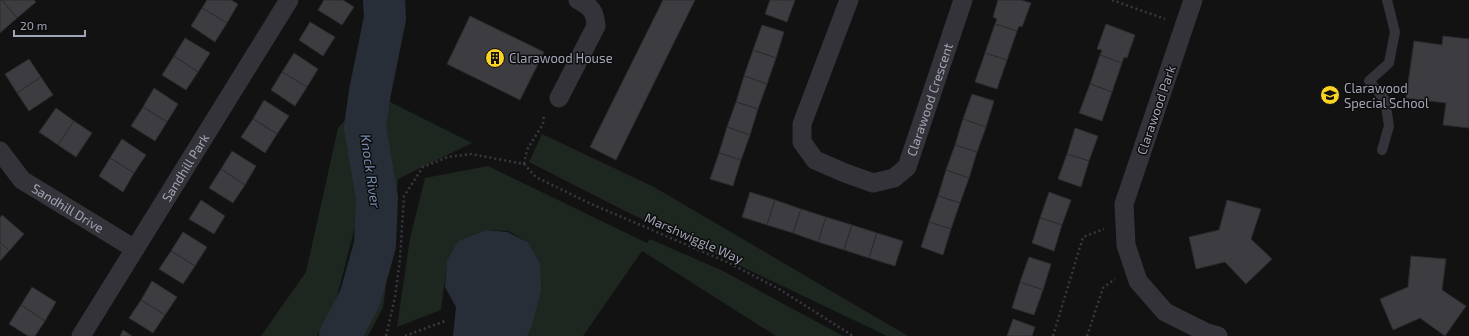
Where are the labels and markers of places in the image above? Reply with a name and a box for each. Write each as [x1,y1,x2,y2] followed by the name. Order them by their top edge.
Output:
[484,47,506,69] building icon: Clarawood House
[509,50,613,66] place label: Clarawood House
[1344,80,1429,111] place label: Clarawood Special School
[1319,84,1341,106] school or university icon: Clarawood Special School

